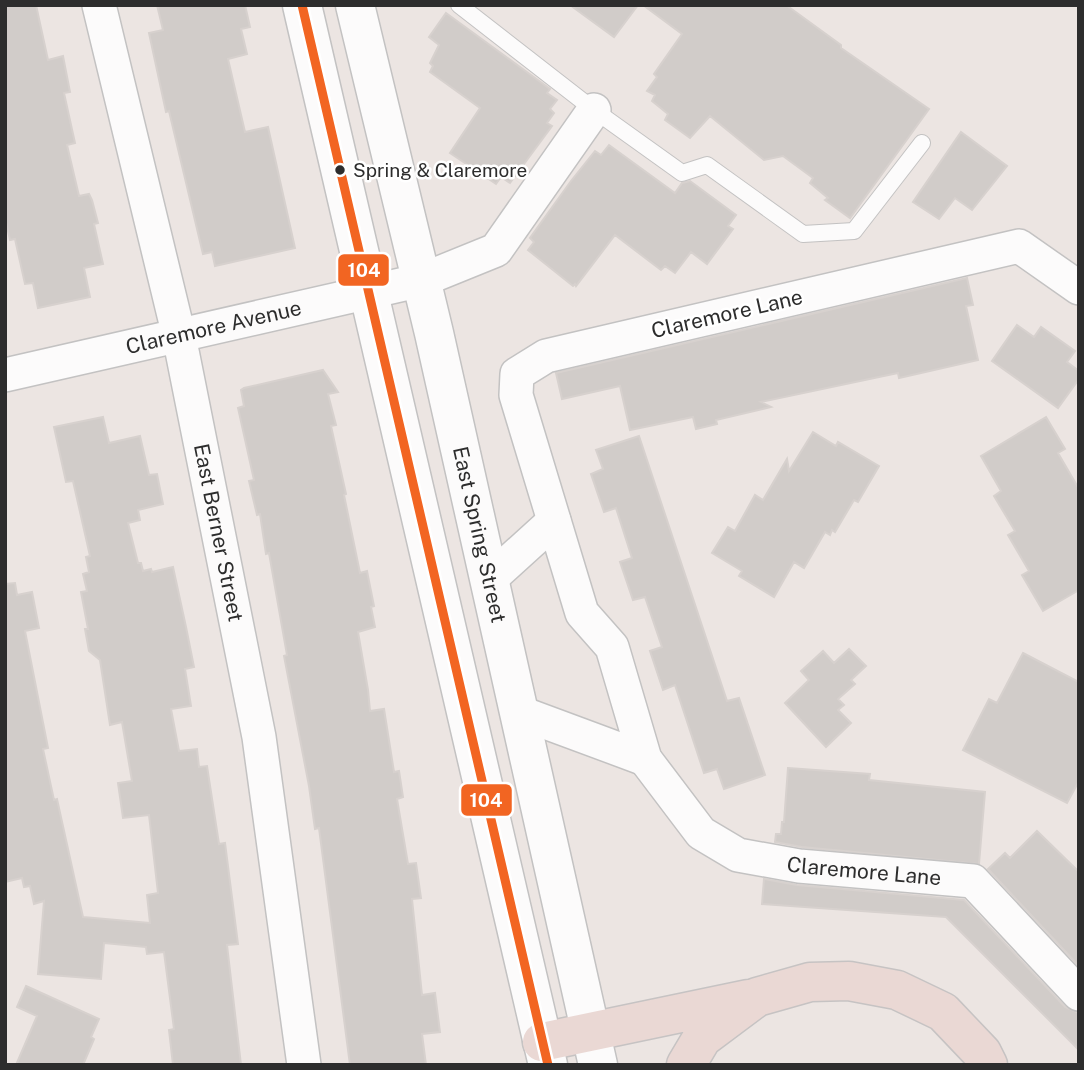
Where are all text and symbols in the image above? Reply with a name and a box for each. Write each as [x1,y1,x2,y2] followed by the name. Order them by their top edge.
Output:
[353,159,527,181] place label: Spring & Claremore
[333,163,347,177] marker: Spring & Claremore
[337,253,390,287] line badge: 104
[348,259,380,281] text: 104
[649,284,805,343] street label: Claremore Lane
[123,295,304,359] street label: Claremore Avenue
[189,441,249,624] street label: East Berner Street
[448,444,512,625] street label: East Spring Street
[460,783,513,817] line badge: 104
[470,789,502,811] text: 104
[785,851,942,890] street label: Claremore Lane

